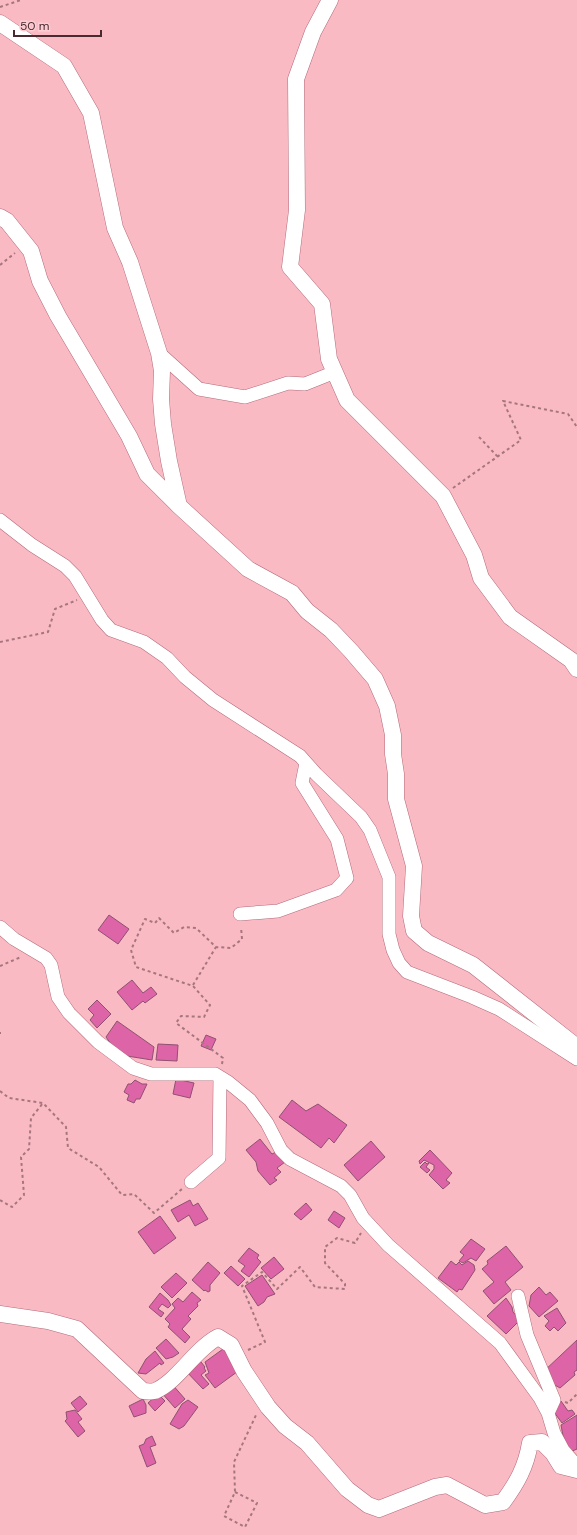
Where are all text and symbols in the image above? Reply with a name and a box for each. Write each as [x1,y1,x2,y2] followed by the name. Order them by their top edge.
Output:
[14,12,101,38] scale bar
[20,18,49,34] text: 50 m

